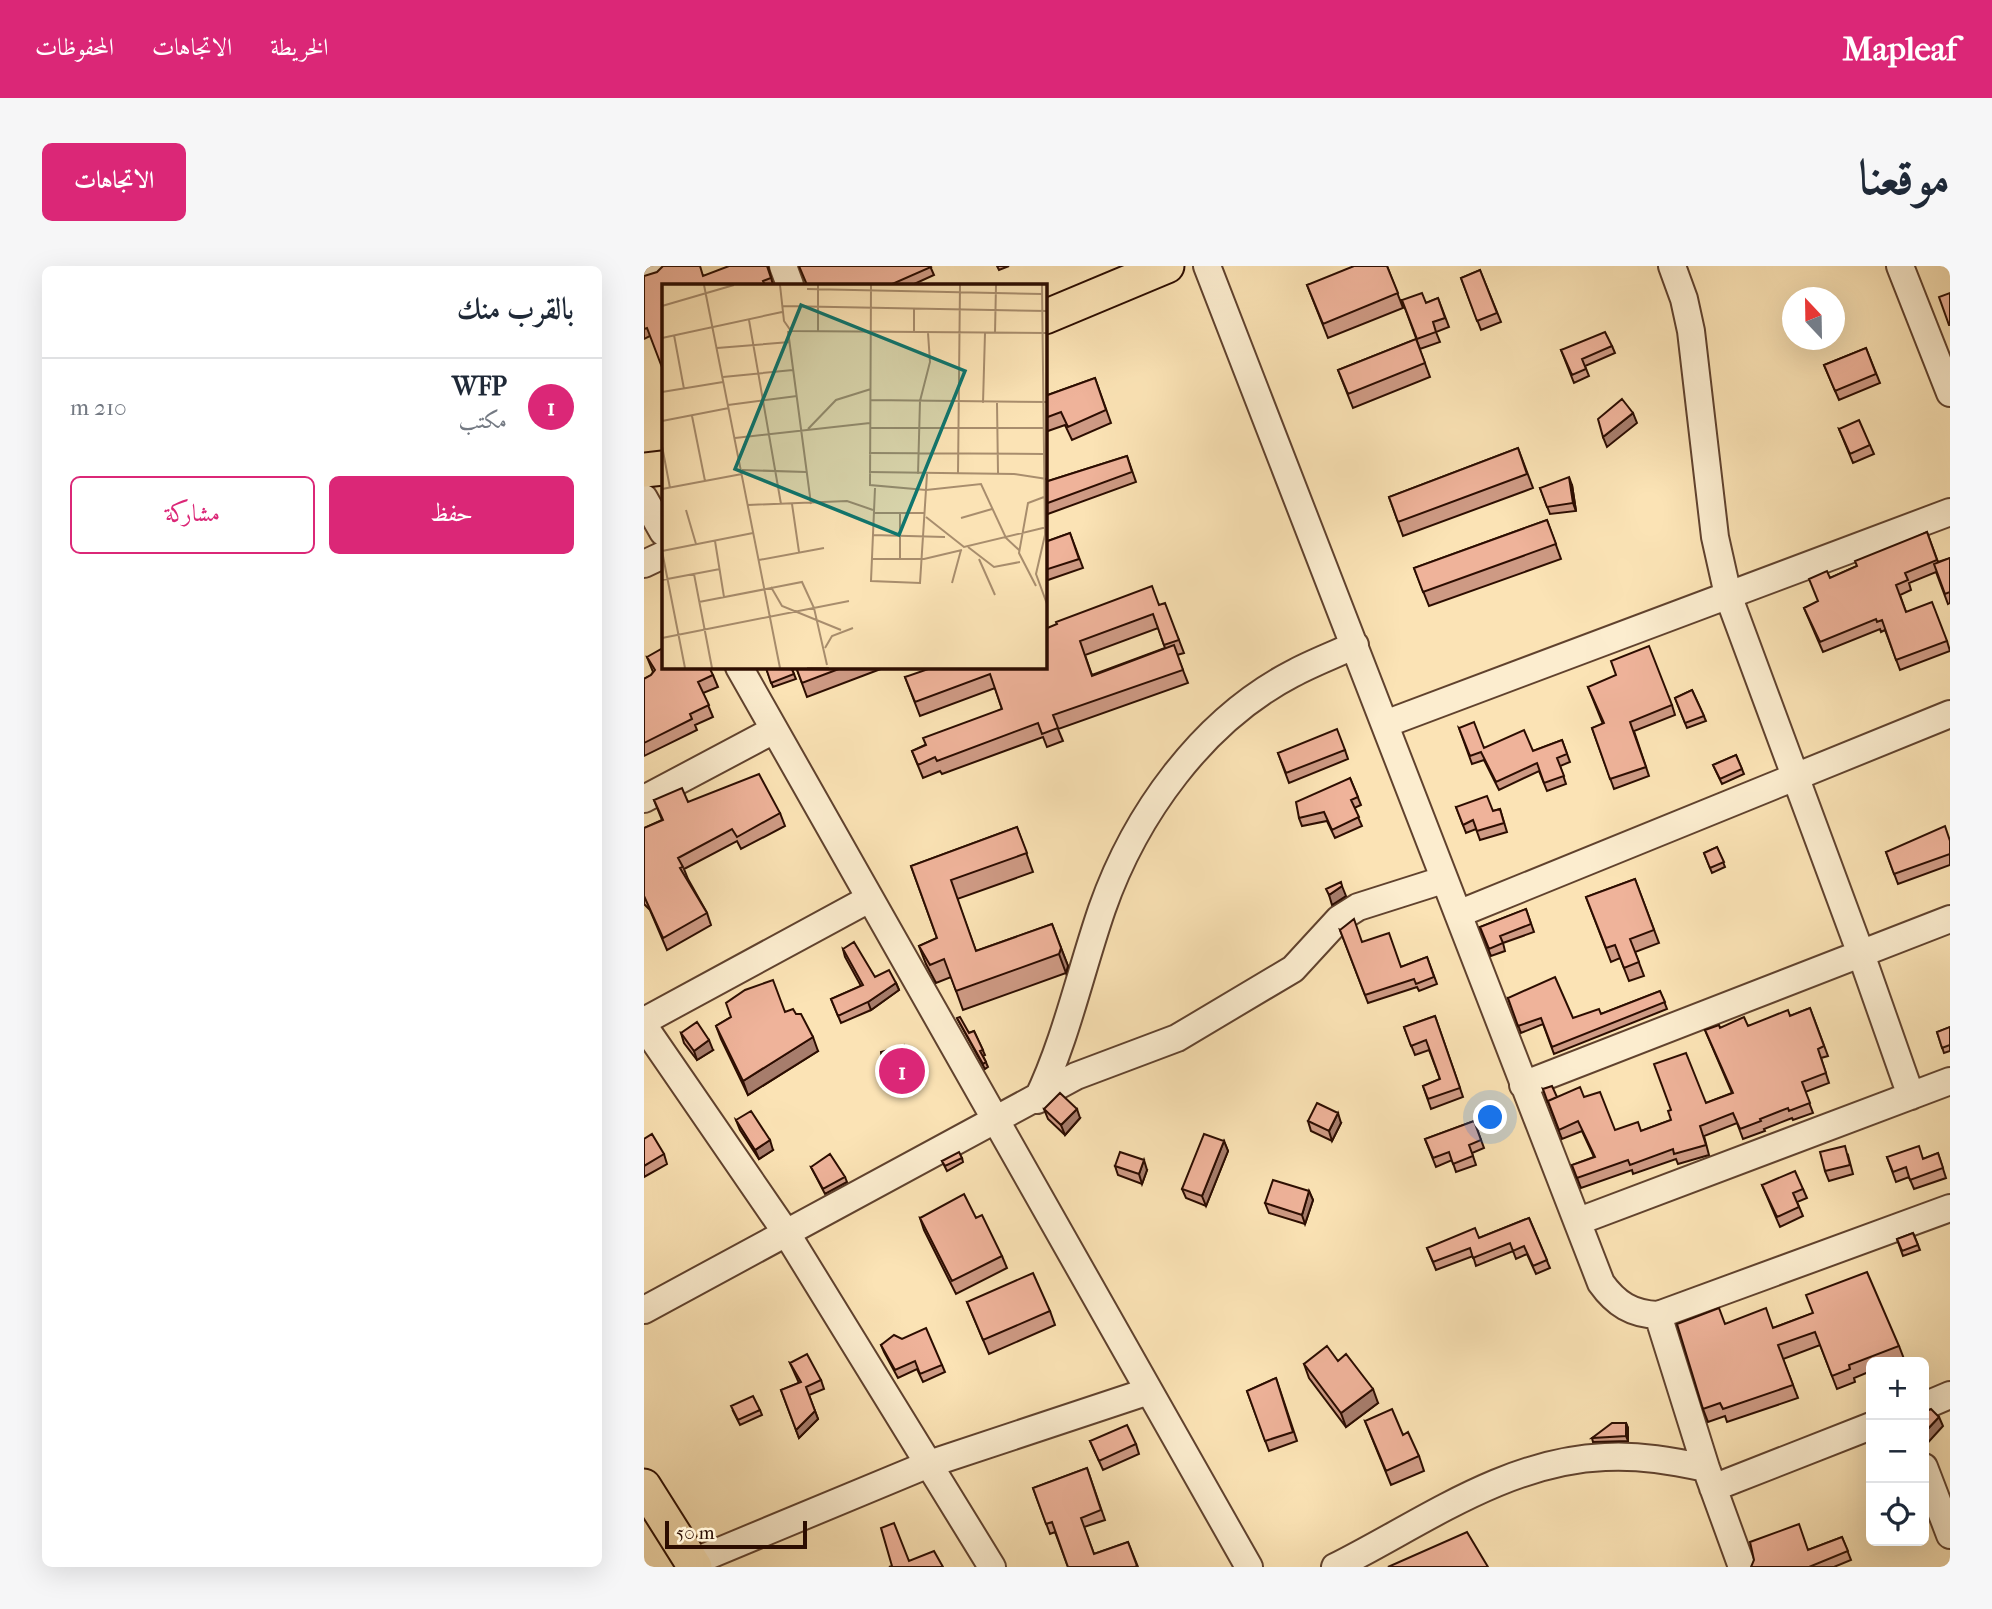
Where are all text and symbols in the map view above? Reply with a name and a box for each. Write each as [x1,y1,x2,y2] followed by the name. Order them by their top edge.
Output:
[1843,30,1957,69] text: Mapleaf
[35,33,114,61] text: المحفوظات
[152,33,232,61] text: الاتجاهات
[270,33,329,61] text: الخريطة
[42,143,186,221] button: الاتجاهات
[1858,149,1950,207] text: موقعنا
[662,284,1046,668] inset map
[1782,287,1845,350] north arrow
[457,292,574,327] text: بالقرب منك
[452,371,507,402] text: WFP
[70,394,127,421] text: 210 m
[547,394,555,421] text: 1
[459,407,507,434] text: مكتب
[70,476,315,554] button: مشاركة
[329,476,574,554] button: حفظ
[879,1045,925,1097] pin: 1
[1473,1100,1507,1134] your location
[1866,1357,1929,1546] map controls
[1866,1357,1929,1420] button: +
[1866,1420,1929,1483] button: −
[1866,1483,1929,1546] button: locate
[665,1518,807,1550] scale bar
[676,1522,715,1544] text: 50 m

